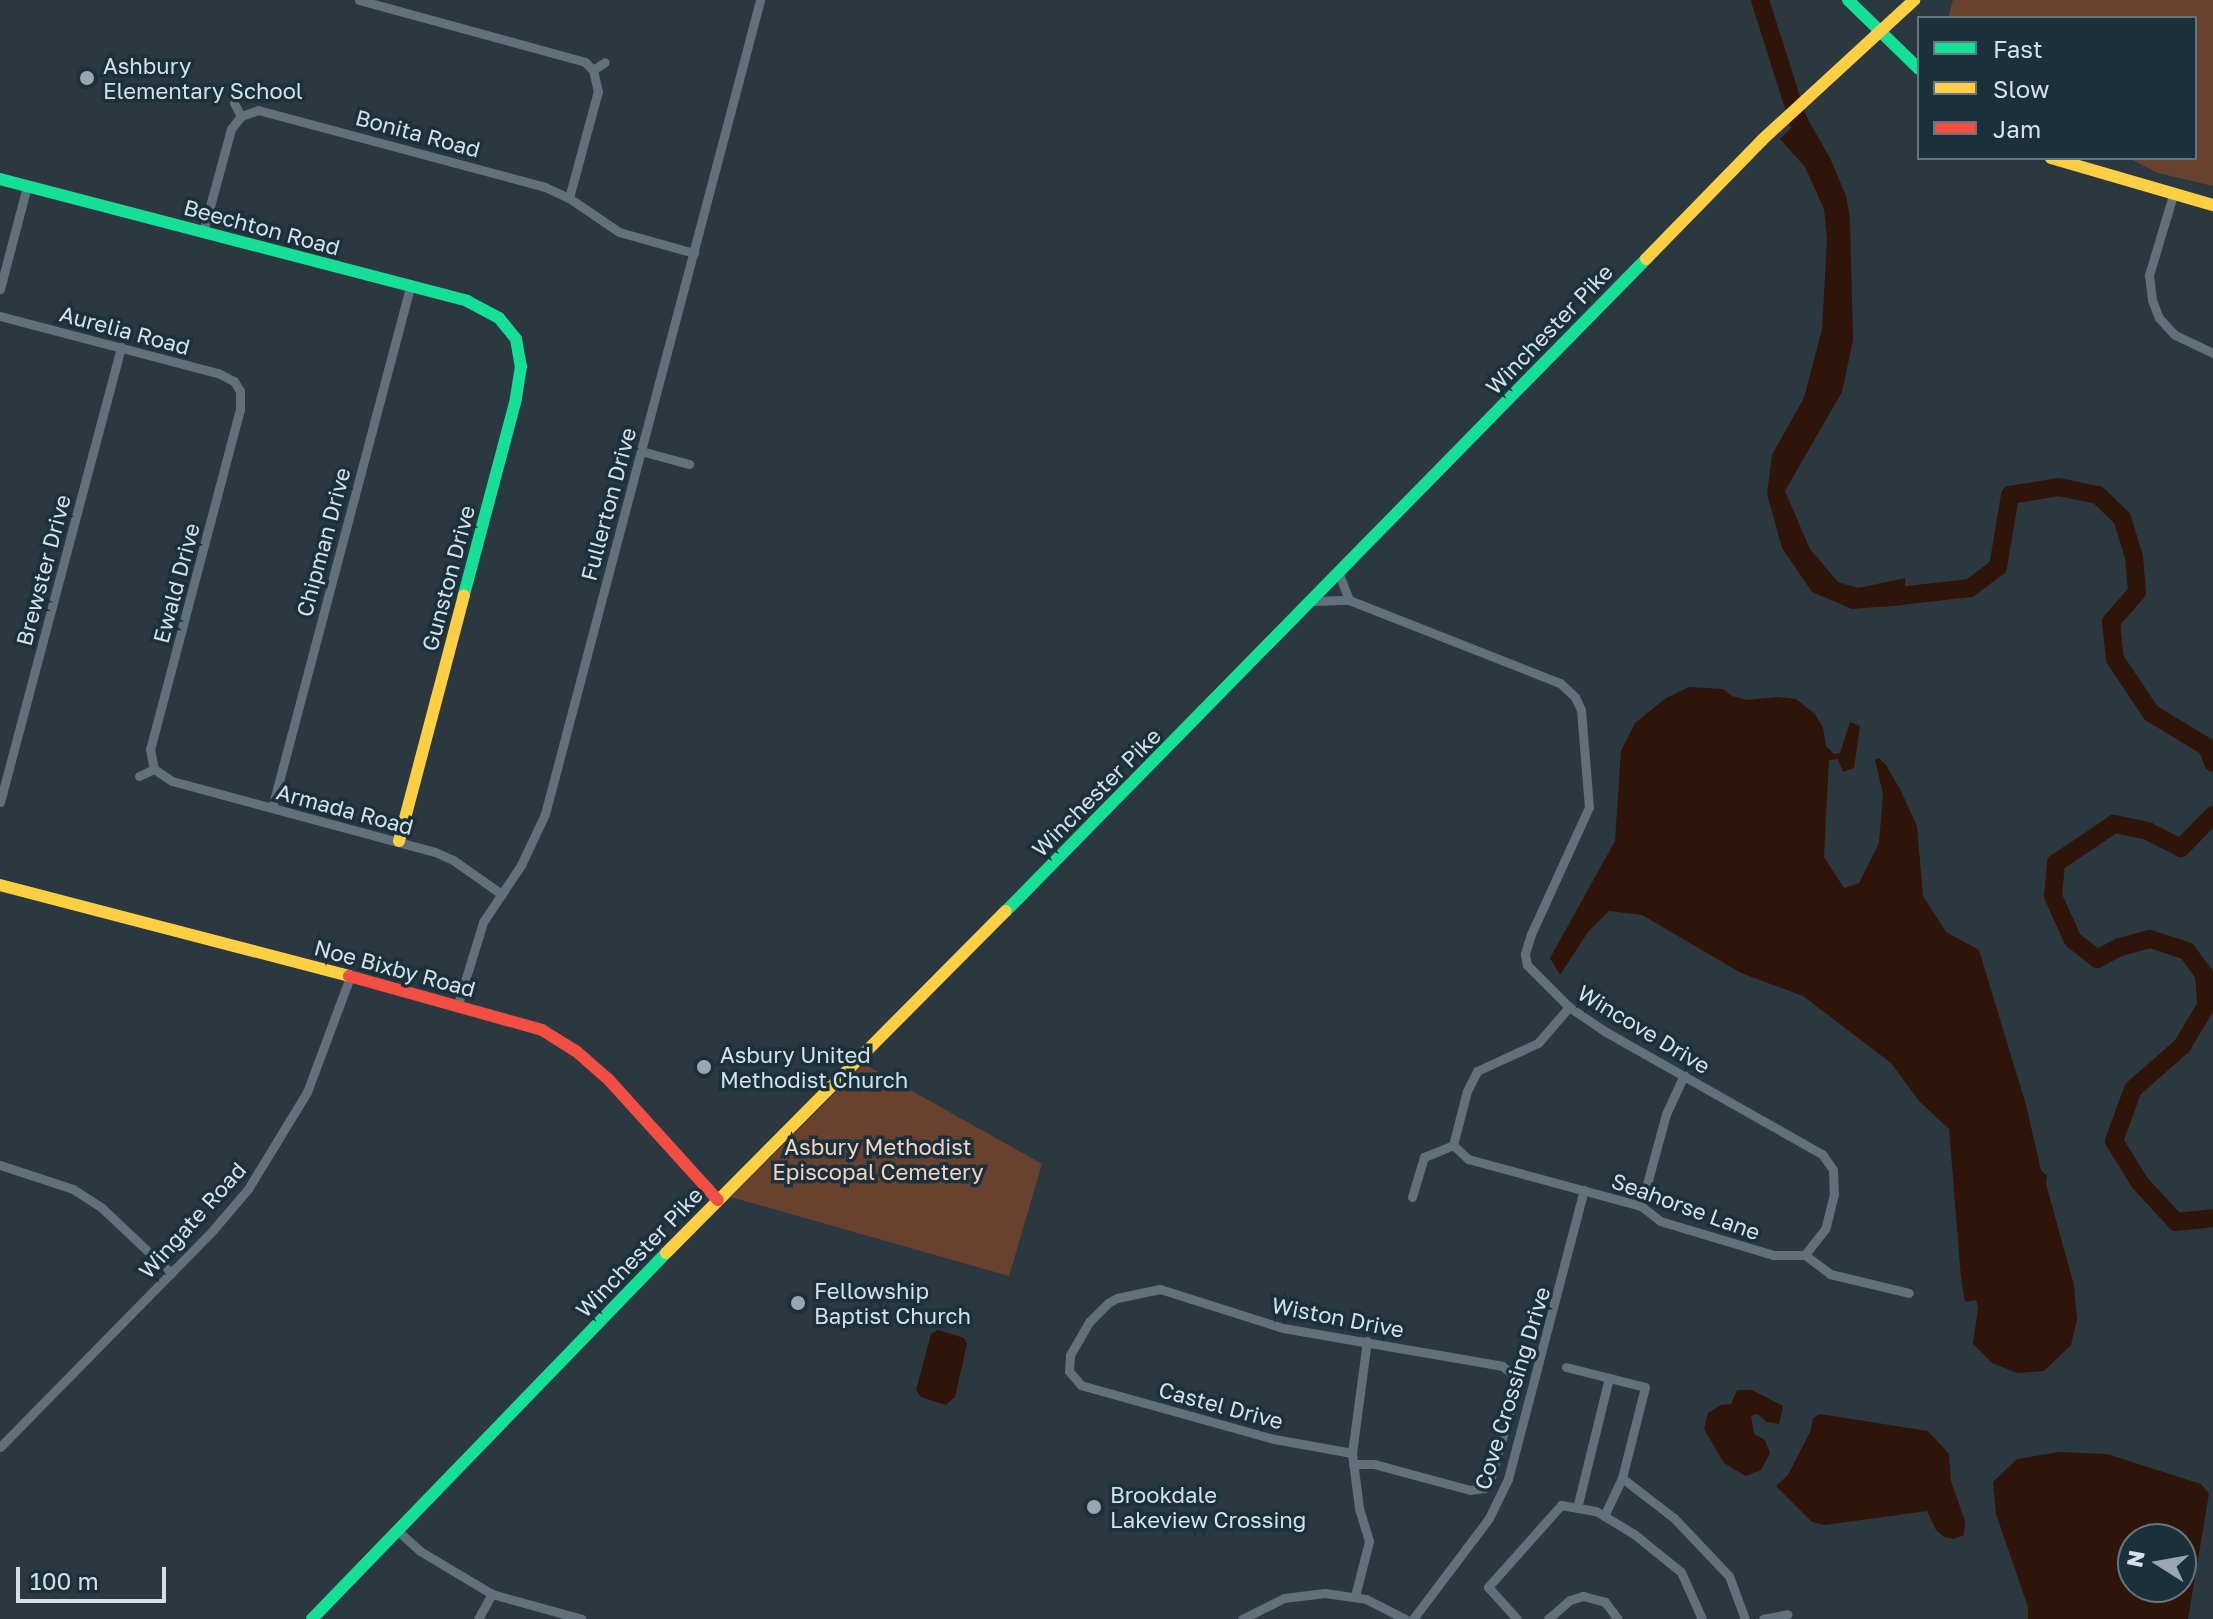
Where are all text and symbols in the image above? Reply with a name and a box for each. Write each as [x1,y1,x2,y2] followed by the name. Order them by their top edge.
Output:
[1917,16,2197,160] legend
[1993,34,2043,63] text: Fast
[103,52,303,104] place label: Ashbury Elementary School
[78,69,96,87] marker: Ashbury Elementary School
[1993,74,2049,103] text: Slow
[353,104,483,162] street label: Bonita Road
[1993,114,2041,143] text: Jam
[181,193,343,261] street label: Beechton Road
[1480,258,1618,400] street label: Winchester Pike
[57,300,193,360] street label: Aurelia Road
[575,424,641,584] street label: Fullerton Drive
[290,465,356,619] street label: Chipman Drive
[10,492,76,648] street label: Brewster Drive
[416,502,480,654] street label: Gunston Drive
[147,520,205,646] street label: Ewald Drive
[1026,722,1166,862] street label: Winchester Pike
[274,778,416,840] street label: Armada Road
[312,934,478,1002] street label: Noe Bixby Road
[1573,979,1715,1079] street label: Wincove Drive
[720,1041,908,1092] place label: Asbury United Methodist Church
[695,1058,713,1076] marker: Asbury United Methodist Church
[772,1133,984,1184] park label: Asbury Methodist Episcopal Cemetery
[133,1156,251,1284] street label: Wingate Road
[1608,1167,1764,1245] street label: Seahorse Lane
[570,1181,708,1323] street label: Winchester Pike
[814,1277,971,1328] place label: Fellowship Baptist Church
[1469,1283,1555,1493] street label: Cove Crossing Drive
[1270,1291,1406,1343] street label: Wiston Drive
[789,1294,807,1312] marker: Fellowship Baptist Church
[1156,1376,1286,1434] street label: Castel Drive
[1110,1481,1306,1532] place label: Brookdale Lakeview Crossing
[1085,1498,1103,1516] marker: Brookdale Lakeview Crossing
[2117,1523,2197,1603] north arrow
[2120,1548,2150,1570] text: N
[20,1551,170,1601] scale bar
[30,1566,99,1595] text: 100 m

